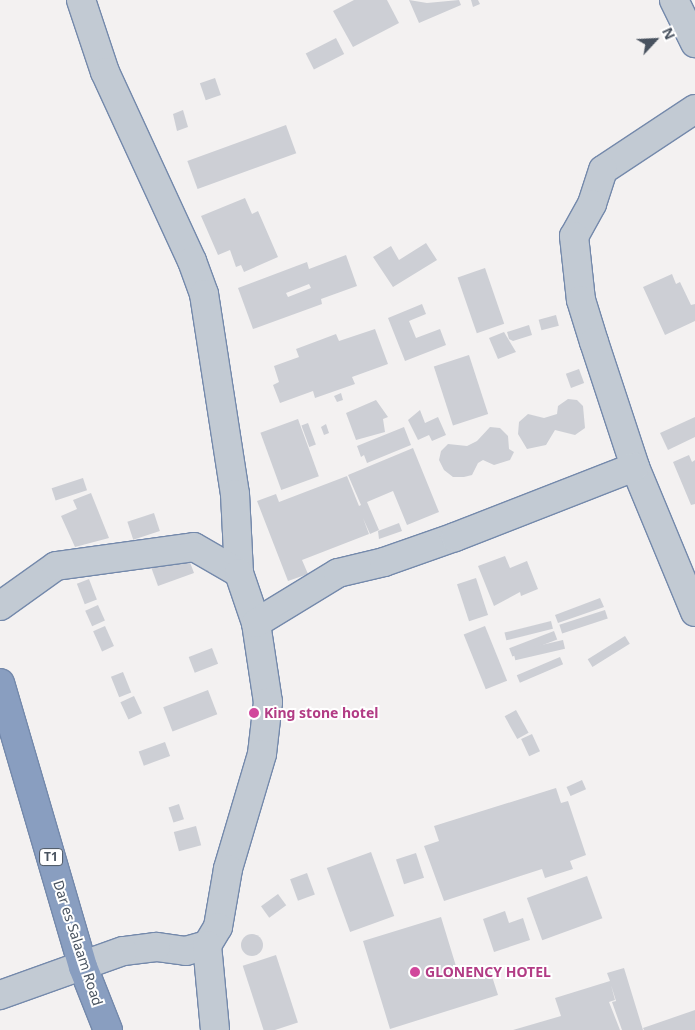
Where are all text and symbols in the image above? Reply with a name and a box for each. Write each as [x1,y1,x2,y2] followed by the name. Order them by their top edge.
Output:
[630,15,680,65] north arrow
[658,24,680,43] text: N
[264,705,378,721] place label: King stone hotel
[248,707,260,719] marker: King stone hotel
[38,848,64,866] road number: T1
[50,878,106,1008] street label: Dar es Salaam Road
[425,964,551,980] place label: GLONENCY HOTEL
[409,966,421,978] marker: GLONENCY HOTEL

